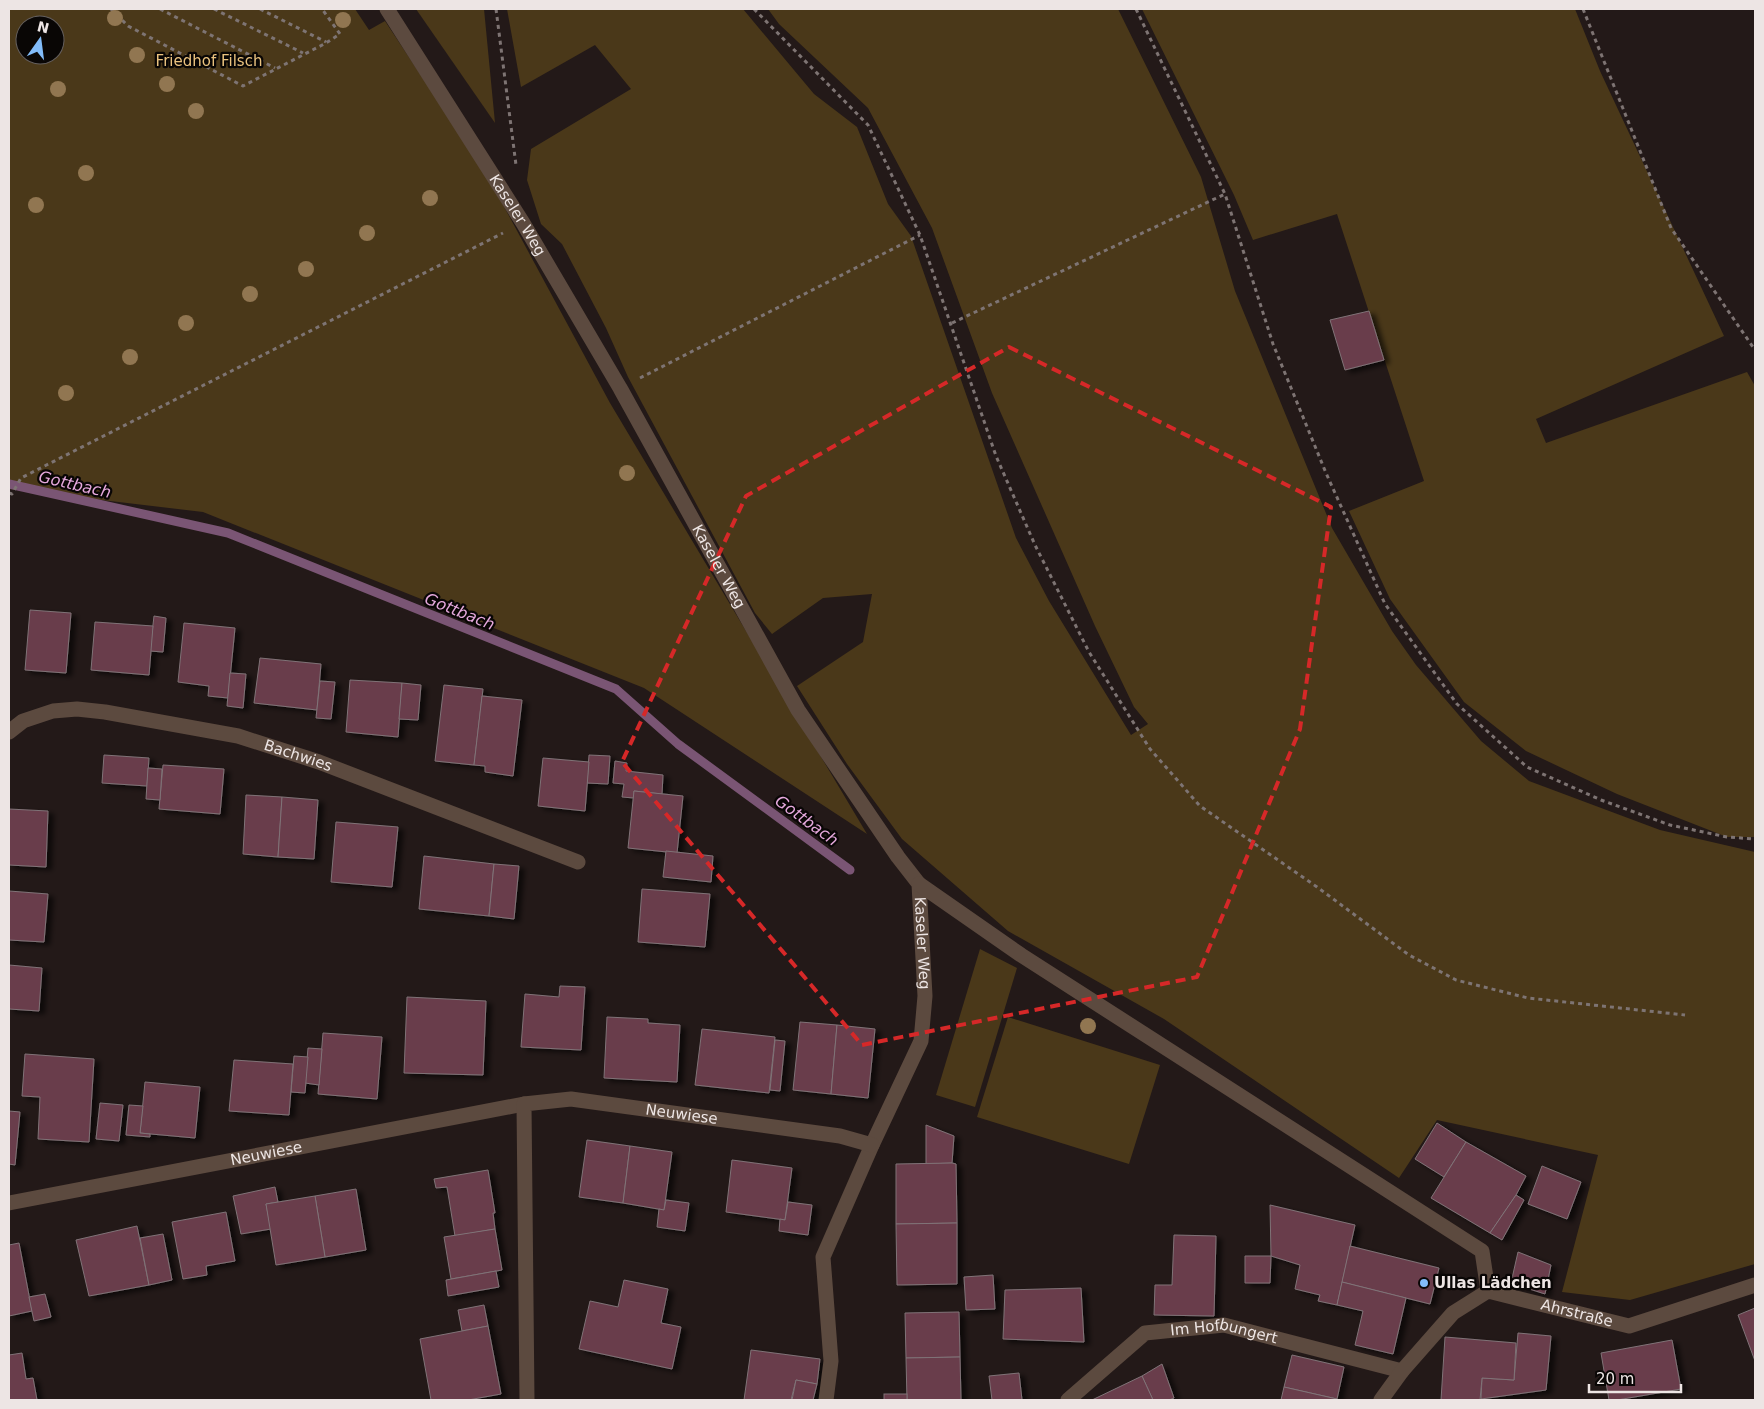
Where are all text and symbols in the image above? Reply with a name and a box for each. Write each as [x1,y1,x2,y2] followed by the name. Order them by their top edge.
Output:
[15,15,65,65] north arrow
[36,18,51,37] text: N
[156,52,262,70] park label: Friedhof Filsch
[485,171,549,259] street label: Kaseler Weg
[37,467,113,502] water label: Gottbach
[688,522,749,612] street label: Kaseler Weg
[422,589,498,634] water label: Gottbach
[262,736,335,775] street label: Bachwies
[771,791,842,850] water label: Gottbach
[911,896,934,990] street label: Kaseler Weg
[644,1100,719,1128] street label: Neuwiese
[229,1138,304,1169] street label: Neuwiese
[1434,1274,1552,1292] place label: Ullas Lädchen
[1418,1277,1430,1289] marker: Ullas Lädchen
[1539,1295,1615,1331] street label: Ahrstraße
[1169,1315,1280,1348] street label: Im Hofbungert
[1589,1362,1682,1394] scale bar
[1596,1370,1634,1388] text: 20 m

